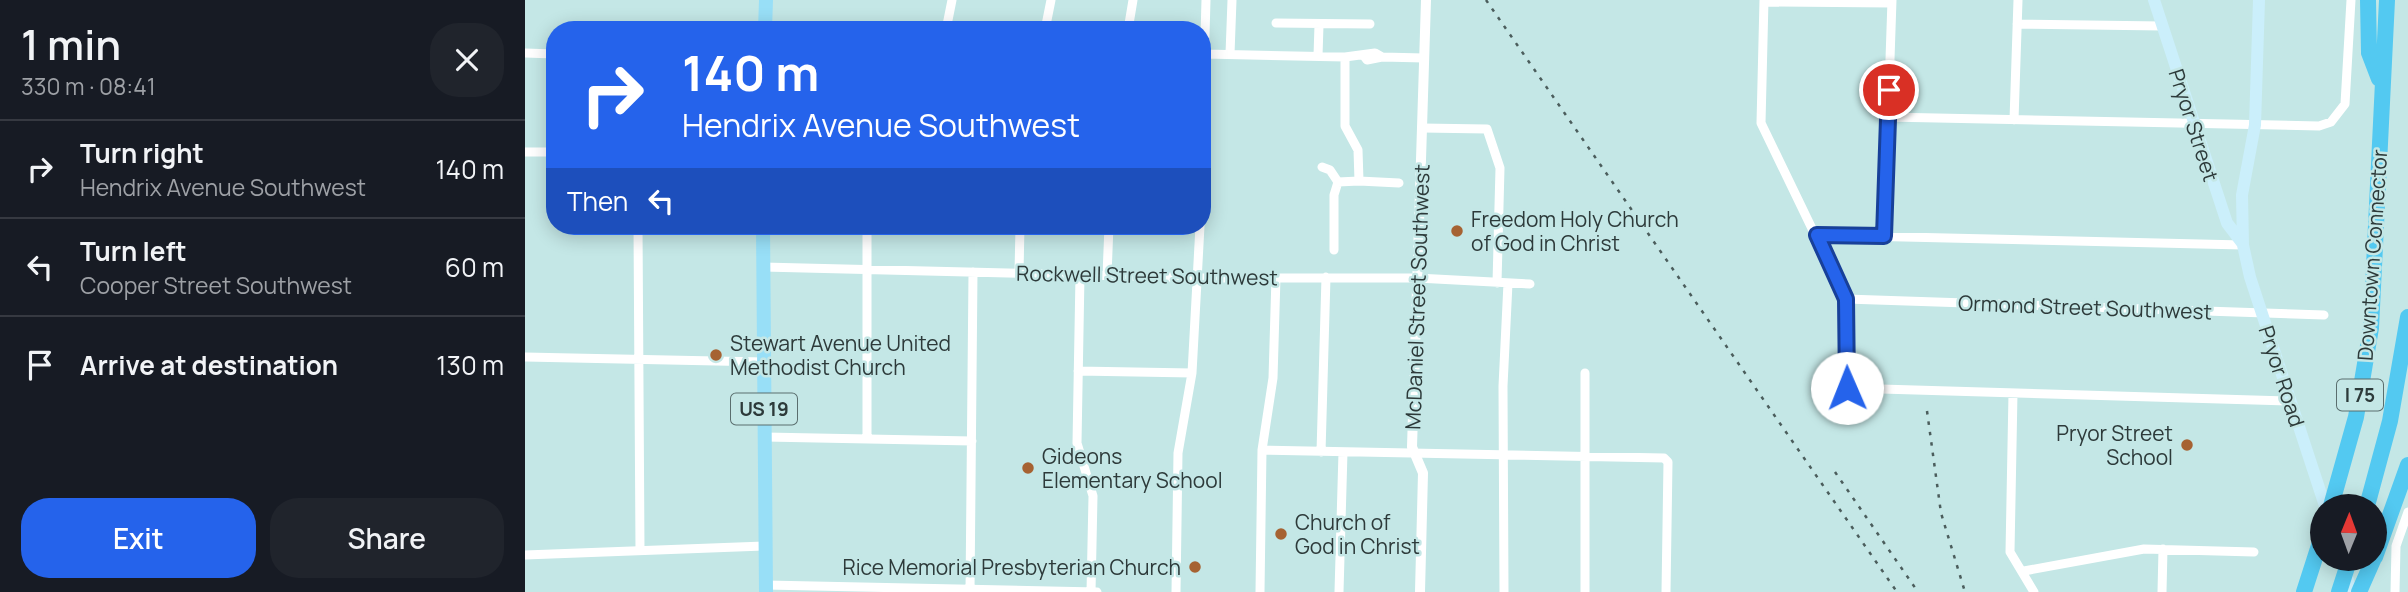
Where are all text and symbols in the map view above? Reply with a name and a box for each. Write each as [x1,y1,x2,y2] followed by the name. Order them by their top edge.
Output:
[21,15,121,73] text: 1 min
[430,23,504,97] button: close
[682,39,819,106] text: 140 m
[567,49,658,140] icon: right
[1859,60,1919,120] pin
[2163,65,2225,185] street label: Pryor Street
[21,70,156,102] text: 330 m · 08:41
[1870,71,1908,109] icon: arrive
[682,103,1080,147] text: Hendrix Avenue Southwest
[80,135,204,171] text: Turn right
[2351,148,2393,362] street label: Downtown Connector
[21,150,59,188] icon: right
[435,151,504,187] text: 140 m
[1398,164,1436,430] street label: McDaniel Street Southwest
[80,171,366,203] text: Hendrix Avenue Southwest
[642,182,680,220] icon: left
[567,183,628,219] text: Then
[1471,205,1679,257] place label: Freedom Holy Church of God in Christ
[1449,223,1465,239] marker: Freedom Holy Church of God in Christ
[80,233,187,269] text: Turn left
[21,248,59,286] icon: left
[445,249,504,285] text: 60 m
[1016,259,1278,291] street label: Rockwell Street Southwest
[80,269,352,301] text: Cooper Street Southwest
[1958,289,2212,325] street label: Ormond Street Southwest
[2253,322,2311,430] street label: Pryor Road
[730,329,951,381] place label: Stewart Avenue United Methodist Church
[21,346,59,384] icon: arrive
[80,347,338,383] text: Arrive at destination
[436,347,504,383] text: 130 m
[708,347,724,363] marker: Stewart Avenue United Methodist Church
[1810,351,1884,425] position arrow
[2337,380,2383,410] road number: I 75
[731,394,797,424] road number: US 19
[2056,419,2173,471] place label: Pryor Street School
[2179,437,2195,453] marker: Pryor Street School
[1042,442,1223,494] place label: Gideons Elementary School
[1020,460,1036,476] marker: Gideons Elementary School
[2310,494,2387,570] north arrow
[2310,494,2387,571] map controls
[21,498,256,578] button: Exit
[270,498,504,578] button: Share
[1295,508,1420,560] place label: Church of God in Christ
[1273,526,1289,542] marker: Church of God in Christ
[842,553,1181,581] place label: Rice Memorial Presbyterian Church
[1187,559,1203,575] marker: Rice Memorial Presbyterian Church

